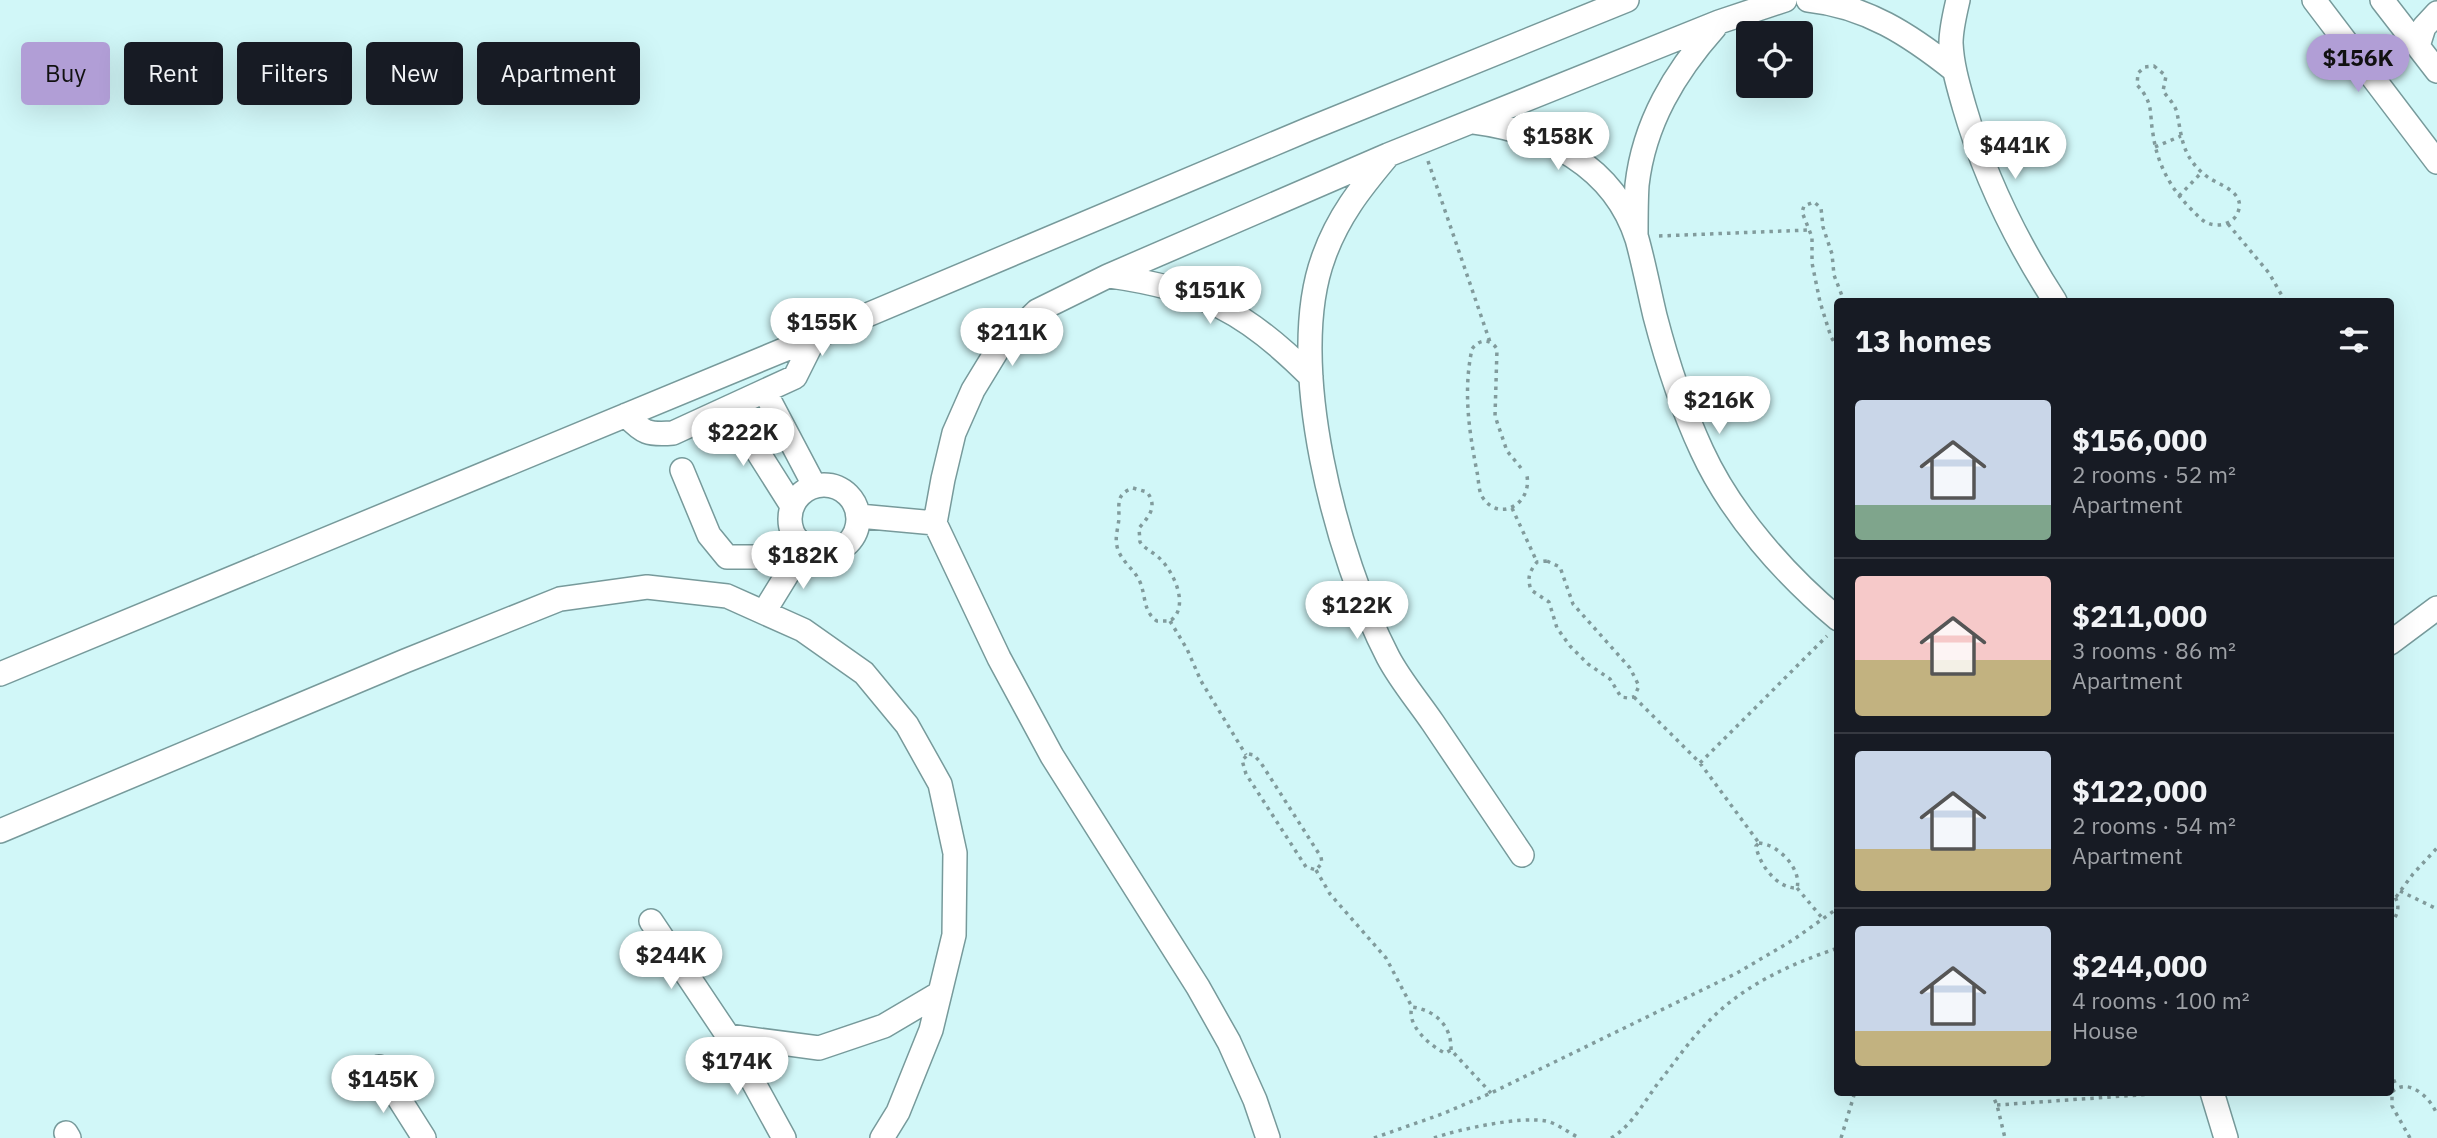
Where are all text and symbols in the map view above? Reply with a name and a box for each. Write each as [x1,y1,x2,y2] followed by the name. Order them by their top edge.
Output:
[1736,21,1813,98] map controls
[1736,21,1813,98] button: locate
[2309,34,2407,94] pin: $156K
[21,42,110,105] chip: Buy
[124,42,223,105] chip: Rent
[237,42,352,105] chip: Filters
[366,42,463,105] chip: New
[477,42,640,105] chip: Apartment
[2322,42,2394,72] text: $156K
[1509,113,1607,172] pin: $158K
[1522,120,1594,150] text: $158K
[1966,122,2064,181] pin: $441K
[1979,129,2051,159] text: $441K
[1161,266,1259,326] pin: $151K
[1174,274,1246,304] text: $151K
[773,298,871,358] pin: $155K
[786,306,858,336] text: $155K
[963,308,1061,368] pin: $211K
[976,316,1048,346] text: $211K
[1855,321,1992,360] text: 13 homes
[2335,321,2373,359] icon: filters
[1670,376,1768,436] pin: $216K
[1683,384,1755,414] text: $216K
[694,408,792,468] pin: $222K
[707,416,779,446] text: $222K
[2072,420,2207,459] text: $156,000
[1911,428,1995,512] icon: home
[2072,459,2236,489] text: 2 rooms · 52 m²
[2072,489,2183,519] text: Apartment
[754,532,852,591] pin: $182K
[767,539,839,569] text: $182K
[1308,582,1406,641] pin: $122K
[1321,589,1393,619] text: $122K
[2072,596,2207,635] text: $211,000
[1911,604,1995,688] icon: home
[2072,635,2236,665] text: 3 rooms · 86 m²
[2072,665,2183,695] text: Apartment
[2072,771,2207,810] text: $122,000
[1911,779,1995,863] icon: home
[2072,810,2236,840] text: 2 rooms · 54 m²
[2072,840,2183,870] text: Apartment
[622,932,720,991] pin: $244K
[635,939,707,969] text: $244K
[2072,946,2207,985] text: $244,000
[1911,954,1995,1038] icon: home
[2072,985,2250,1015] text: 4 rooms · 100 m²
[2072,1015,2138,1045] text: House
[688,1038,786,1097] pin: $174K
[701,1045,773,1075] text: $174K
[334,1056,432,1115] pin: $145K
[347,1063,419,1093] text: $145K

